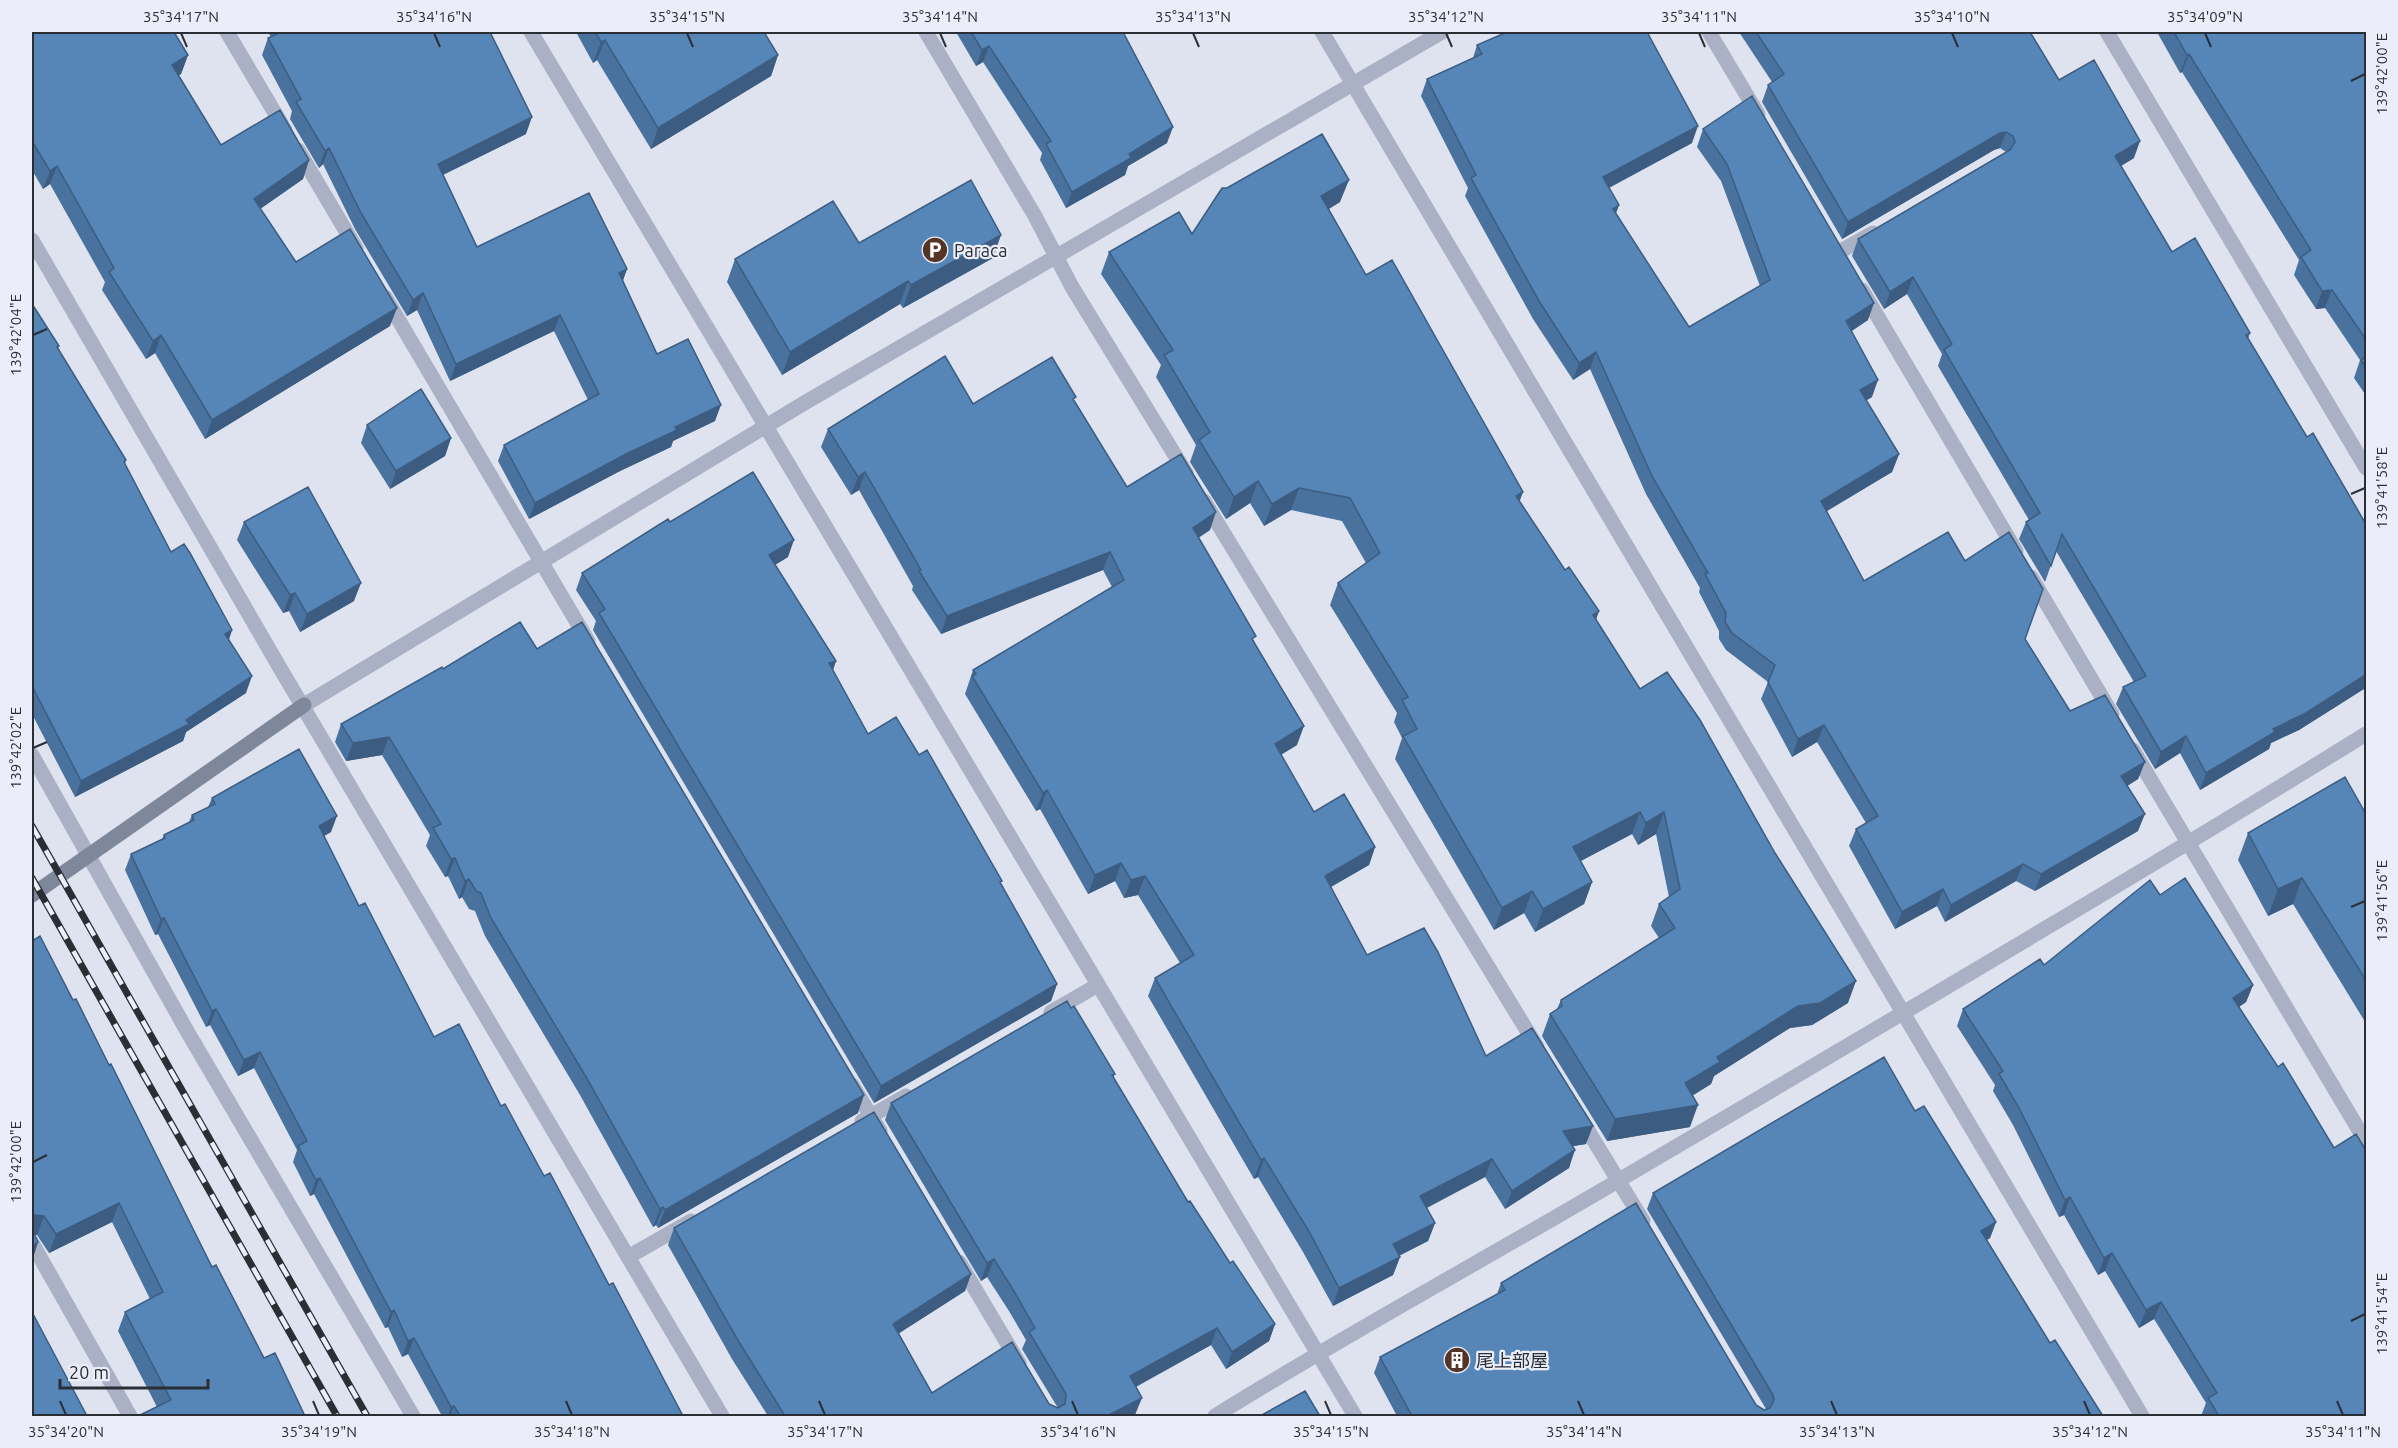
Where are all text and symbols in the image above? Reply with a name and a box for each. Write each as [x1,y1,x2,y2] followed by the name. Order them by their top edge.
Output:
[143,8,219,25] text: 35°34'17"N
[396,8,472,25] text: 35°34'16"N
[649,8,725,25] text: 35°34'15"N
[902,8,978,25] text: 35°34'14"N
[1155,8,1231,25] text: 35°34'13"N
[1408,8,1484,25] text: 35°34'12"N
[1661,8,1737,25] text: 35°34'11"N
[1914,8,1990,25] text: 35°34'10"N
[2167,8,2243,25] text: 35°34'09"N
[2373,33,2390,115] text: 139°42'00"E
[920,235,950,265] parking icon: Paraca
[954,240,1007,260] place label: Paraca
[7,294,24,376] text: 139°42'04"E
[2373,447,2390,529] text: 139°41'58"E
[7,707,24,789] text: 139°42'02"E
[2373,860,2390,942] text: 139°41'56"E
[7,1121,24,1203] text: 139°42'00"E
[2373,1273,2390,1355] text: 139°41'54"E
[1442,1345,1472,1375] building icon: 尾上部屋
[1476,1350,1548,1370] place label: 尾上部屋
[60,1352,208,1390] scale bar
[69,1362,109,1382] text: 20 m
[28,1423,104,1440] text: 35°34'20"N
[281,1423,357,1440] text: 35°34'19"N
[534,1423,610,1440] text: 35°34'18"N
[787,1423,863,1440] text: 35°34'17"N
[1040,1423,1116,1440] text: 35°34'16"N
[1293,1423,1369,1440] text: 35°34'15"N
[1546,1423,1622,1440] text: 35°34'14"N
[1799,1423,1875,1440] text: 35°34'13"N
[2052,1423,2128,1440] text: 35°34'12"N
[2305,1423,2381,1440] text: 35°34'11"N

